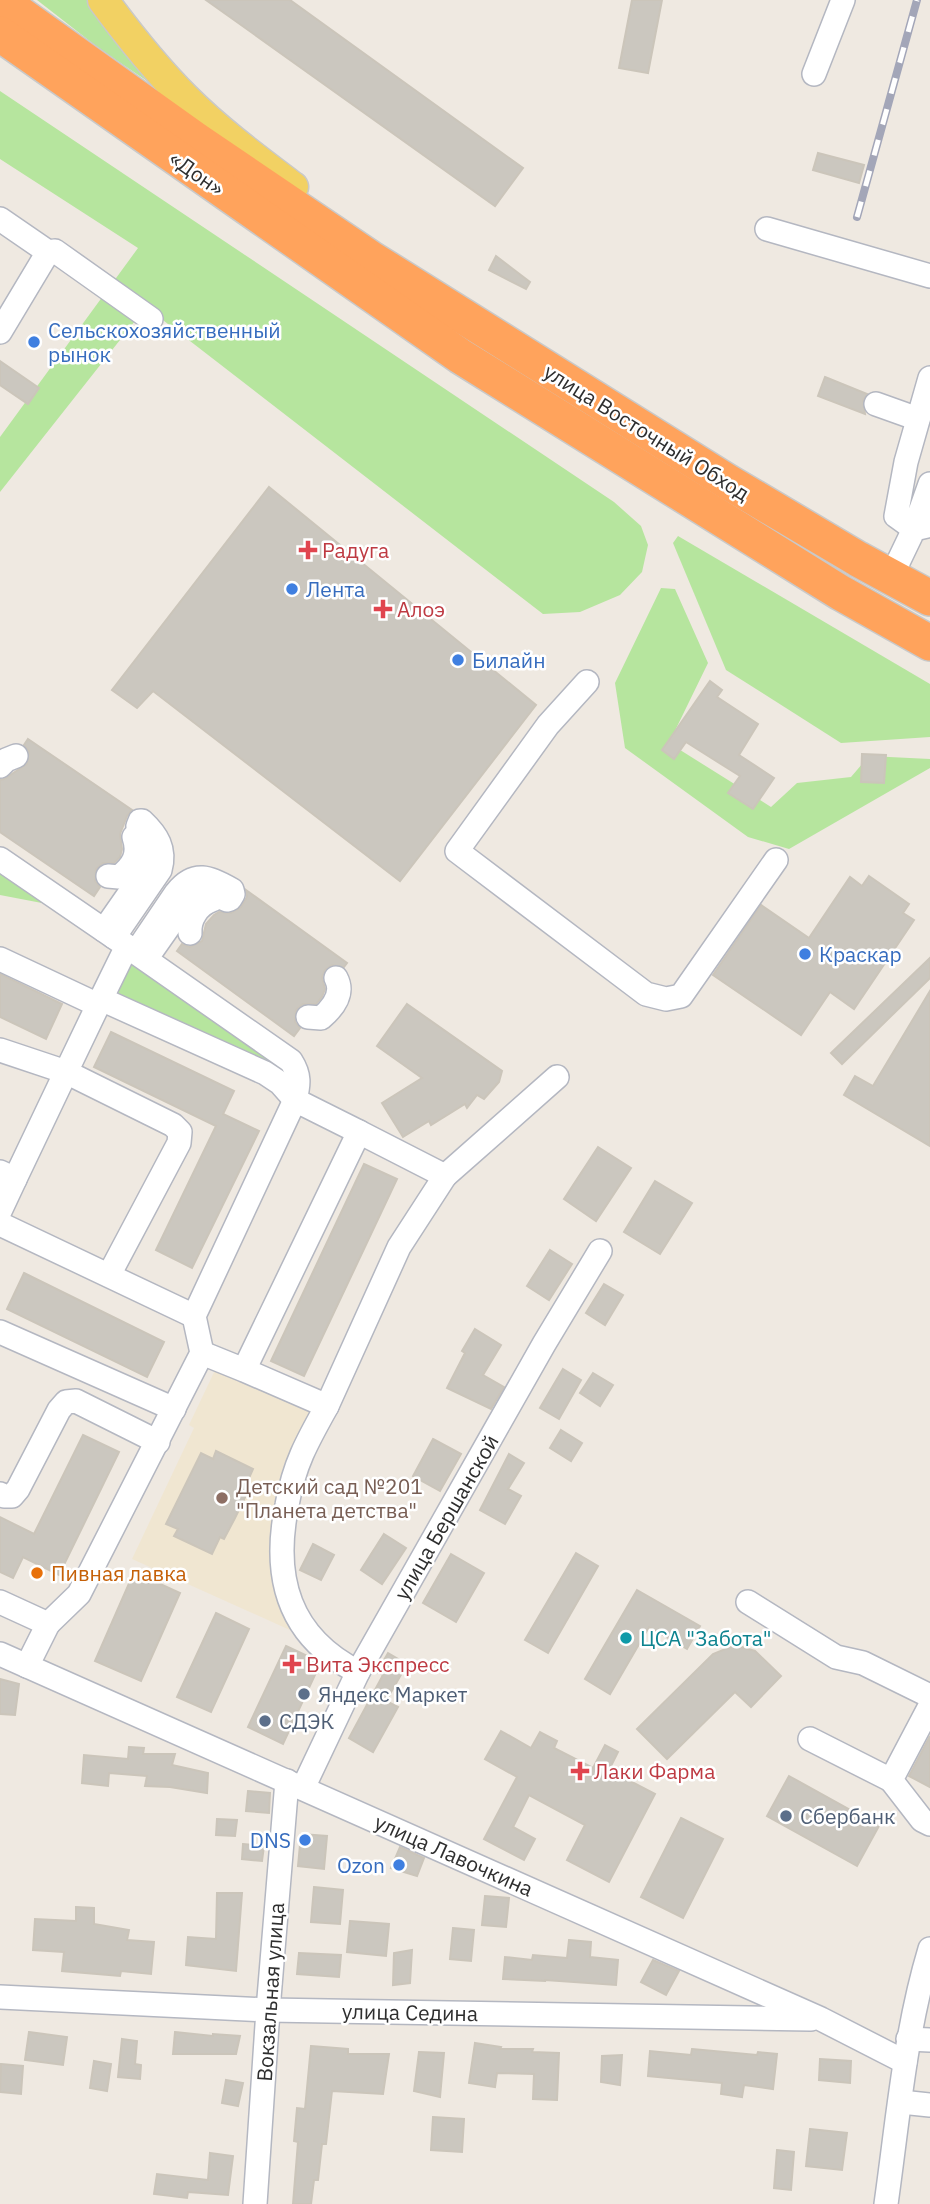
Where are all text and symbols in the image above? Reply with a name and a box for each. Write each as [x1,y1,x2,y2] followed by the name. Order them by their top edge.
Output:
[164,144,230,202] street label: «Дон»
[48,316,281,368] place label: Сельскохозяйственный рынок
[26,334,42,350] marker: Сельскохозяйственный рынок
[539,357,755,507] street label: улица Восточный Обход
[322,536,389,564] place label: Радуга
[300,542,316,558] marker: Радуга
[306,575,365,603] place label: Лента
[284,581,300,597] marker: Лента
[397,595,445,623] place label: Алоэ
[375,601,391,617] marker: Алоэ
[472,646,545,674] place label: Билайн
[450,652,466,668] marker: Билайн
[819,940,902,968] place label: Краскар
[797,946,813,962] marker: Краскар
[387,1429,505,1605] street label: улица Бершанской
[236,1472,423,1524] place label: Детский сад №201 "Планета детства"
[214,1490,230,1506] marker: Детский сад №201 "Планета детства"
[51,1559,187,1587] place label: Пивная лавка
[29,1565,45,1581] marker: Пивная лавка
[640,1624,772,1652] place label: ЦСА "Забота"
[618,1630,634,1646] marker: ЦСА "Забота"
[306,1650,450,1678] place label: Вита Экспресс
[284,1656,300,1672] marker: Вита Экспресс
[318,1680,468,1708] place label: Яндекс Маркет
[296,1686,312,1702] marker: Яндекс Маркет
[279,1707,334,1735] place label: СДЭК
[257,1713,273,1729] marker: СДЭК
[594,1757,715,1785] place label: Лаки Фарма
[572,1763,588,1779] marker: Лаки Фарма
[800,1802,896,1830] place label: Сбербанк
[370,1807,538,1903] street label: улица Лавочкина
[778,1808,794,1824] marker: Сбербанк
[250,1826,291,1854] place label: DNS
[297,1832,313,1848] marker: DNS
[337,1851,385,1879] place label: Ozon
[391,1857,407,1873] marker: Ozon
[250,1902,290,2082] street label: Вокзальная улица
[342,1997,478,2027] street label: улица Седина

